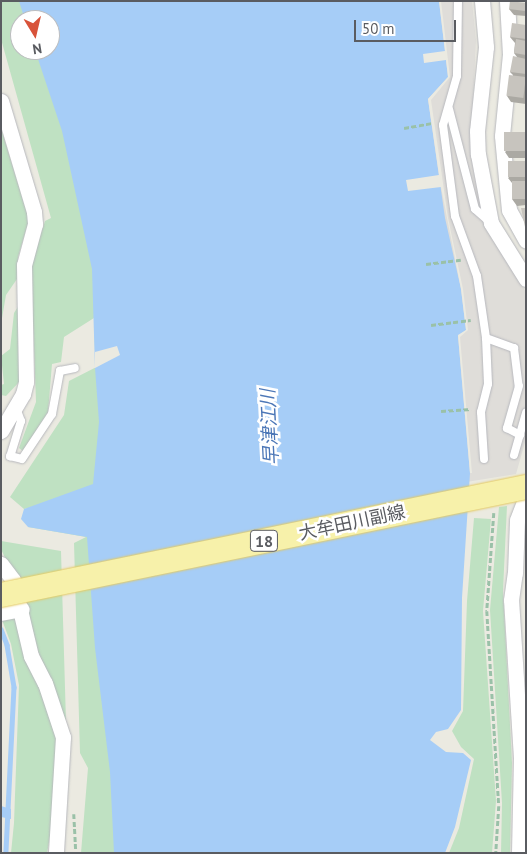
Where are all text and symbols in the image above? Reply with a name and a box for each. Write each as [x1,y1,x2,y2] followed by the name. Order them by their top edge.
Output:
[10,10,60,60] north arrow
[357,10,460,42] scale bar
[362,19,395,38] text: 50 m
[31,39,43,58] text: N
[257,388,283,466] water label: 早津江川
[297,501,407,545] street label: 大牟田川副線
[249,528,279,554] road number: 18

